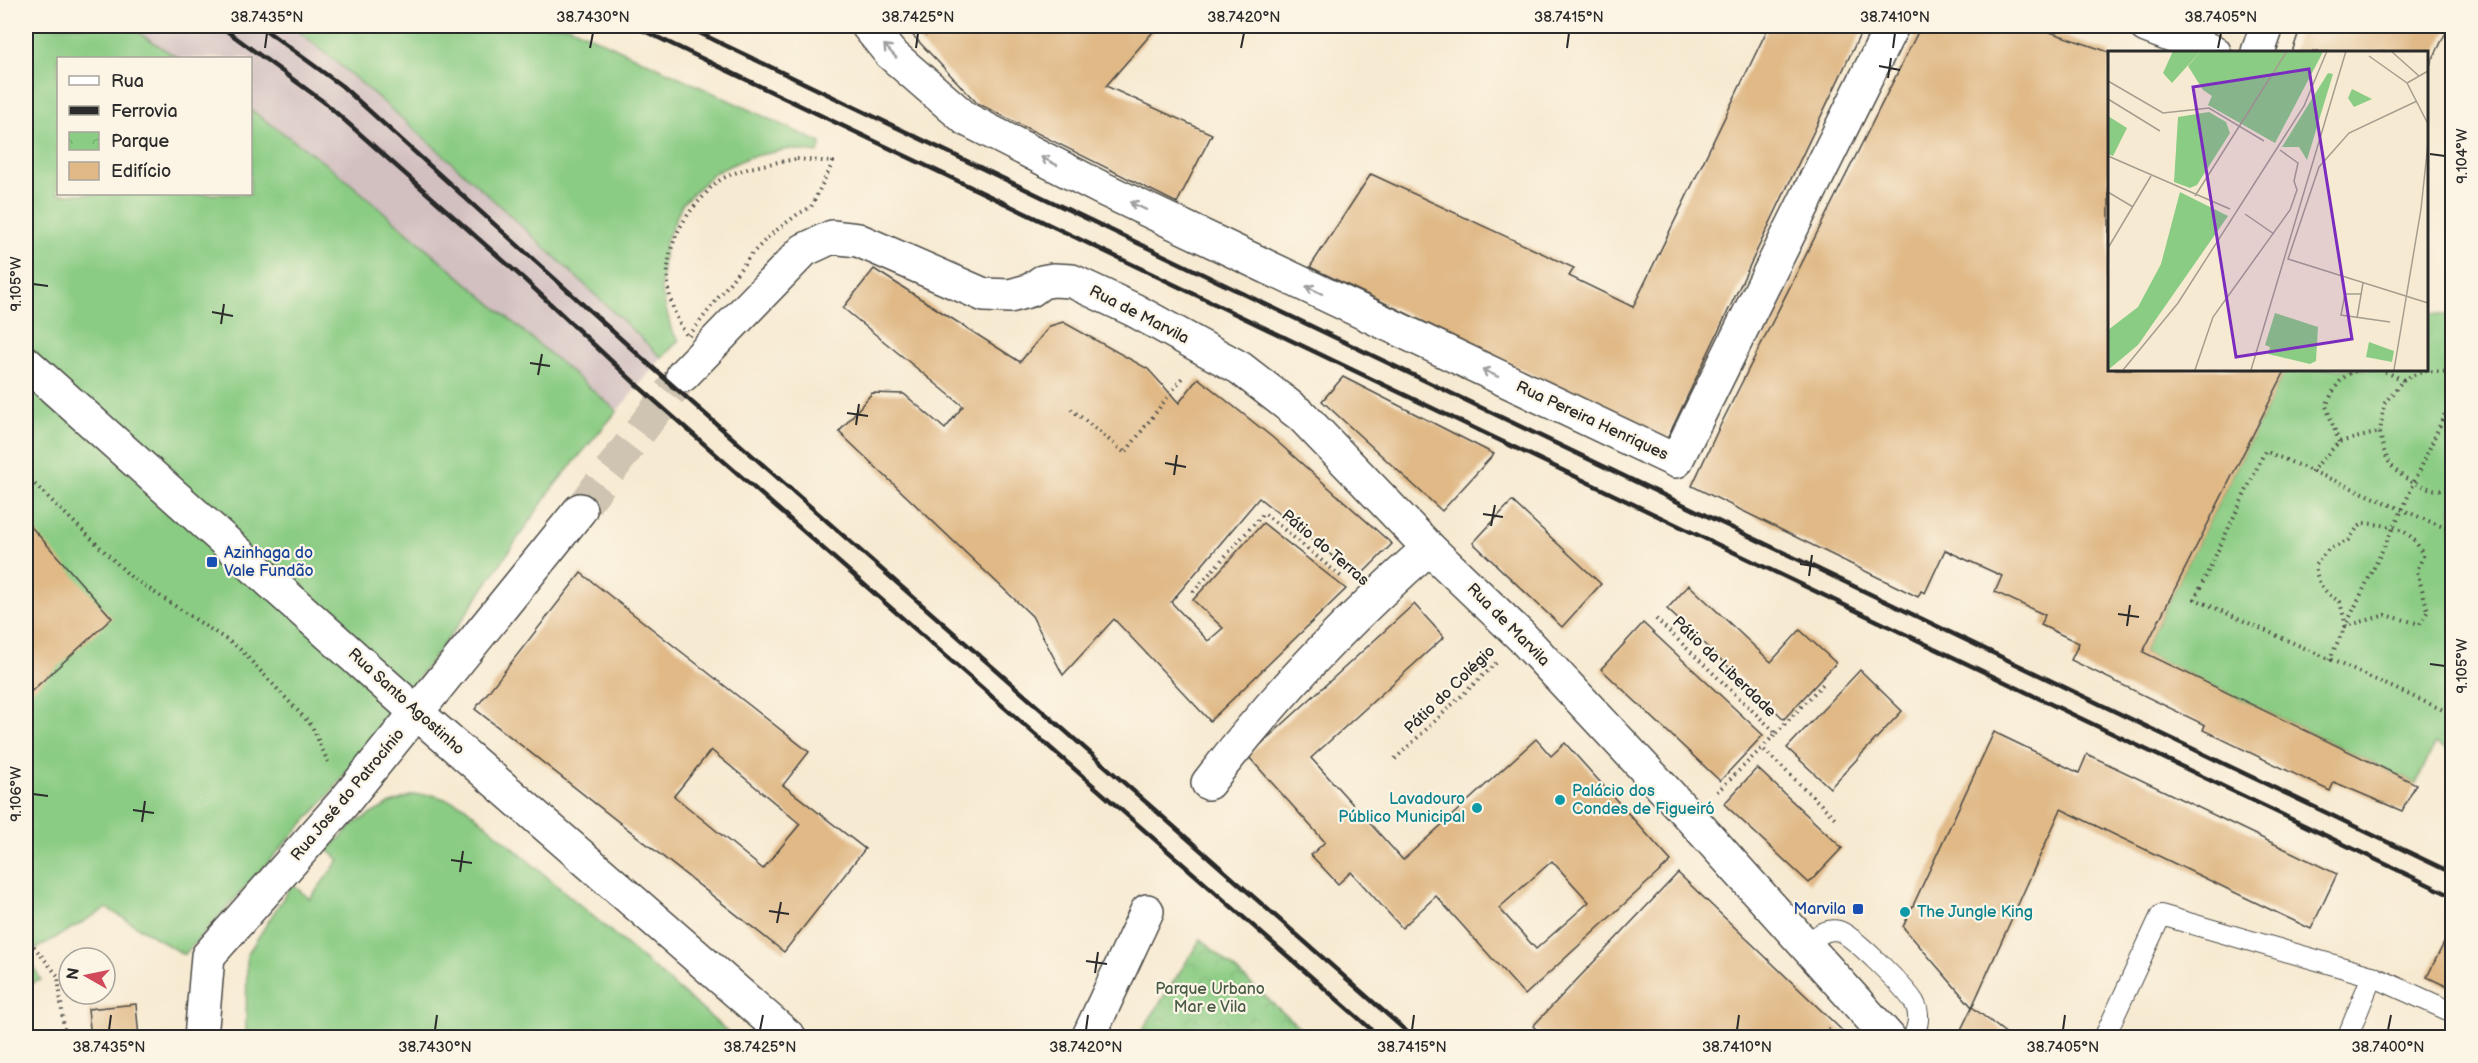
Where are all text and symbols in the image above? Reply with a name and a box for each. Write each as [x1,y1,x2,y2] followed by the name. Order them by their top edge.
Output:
[230,8,304,27] text: 38.7435°N
[556,8,630,27] text: 38.7430°N
[882,8,954,27] text: 38.7425°N
[1207,8,1281,27] text: 38.7420°N
[1534,8,1604,27] text: 38.7415°N
[1860,8,1930,27] text: 38.7410°N
[2185,8,2257,27] text: 38.7405°N
[883,44,897,59] one-way arrow
[2108,51,2427,370] inset map
[57,57,252,195] legend
[111,71,144,92] text: Rua
[111,101,178,122] text: Ferrovia
[2453,128,2472,184] text: 9.104°W
[111,131,169,152] text: Parque
[1040,155,1058,167] one-way arrow
[111,161,171,182] text: Edifício
[1130,200,1148,212] one-way arrow
[7,256,26,312] text: 9.105°W
[1086,282,1192,348] street label: Rua de Marvila
[1306,283,1324,295] one-way arrow
[1482,367,1500,379] one-way arrow
[1513,377,1671,465] street label: Rua Pereira Henriques
[1277,506,1373,590] street label: Pátio do Terras
[224,544,314,581] place label: Azinhaga do Vale Fundão
[205,555,219,569] marker: Azinhaga do Vale Fundão
[1463,580,1553,670] street label: Rua de Marvila
[1668,613,1780,722] street label: Pátio da Liberdade
[2453,638,2472,694] text: 9.105°W
[1401,642,1499,738] street label: Pátio do Colégio
[344,645,468,759] street label: Rua Santo Agostinho
[287,725,409,865] street label: Rua José do Patrocínio
[7,766,26,822] text: 9.106°W
[1572,782,1715,819] place label: Palácio dos Condes de Figueiró
[1338,790,1465,827] place label: Lavadouro Público Municipal
[1553,793,1567,807] marker: Palácio dos Condes de Figueiró
[1470,801,1484,815] marker: Lavadouro Público Municipal
[1793,900,1846,919] place label: Marvila
[1851,902,1865,916] marker: Marvila
[1917,903,2033,922] place label: The Jungle King
[1898,905,1912,919] marker: The Jungle King
[57,946,117,1006] north arrow
[63,966,84,981] text: N
[1155,980,1265,1017] park label: Parque Urbano Mar e Vila
[72,1038,146,1057] text: 38.7435°N
[398,1038,472,1057] text: 38.7430°N
[724,1038,796,1057] text: 38.7425°N
[1049,1038,1123,1057] text: 38.7420°N
[1377,1038,1447,1057] text: 38.7415°N
[1702,1038,1772,1057] text: 38.7410°N
[2027,1038,2099,1057] text: 38.7405°N
[2351,1038,2425,1057] text: 38.7400°N

